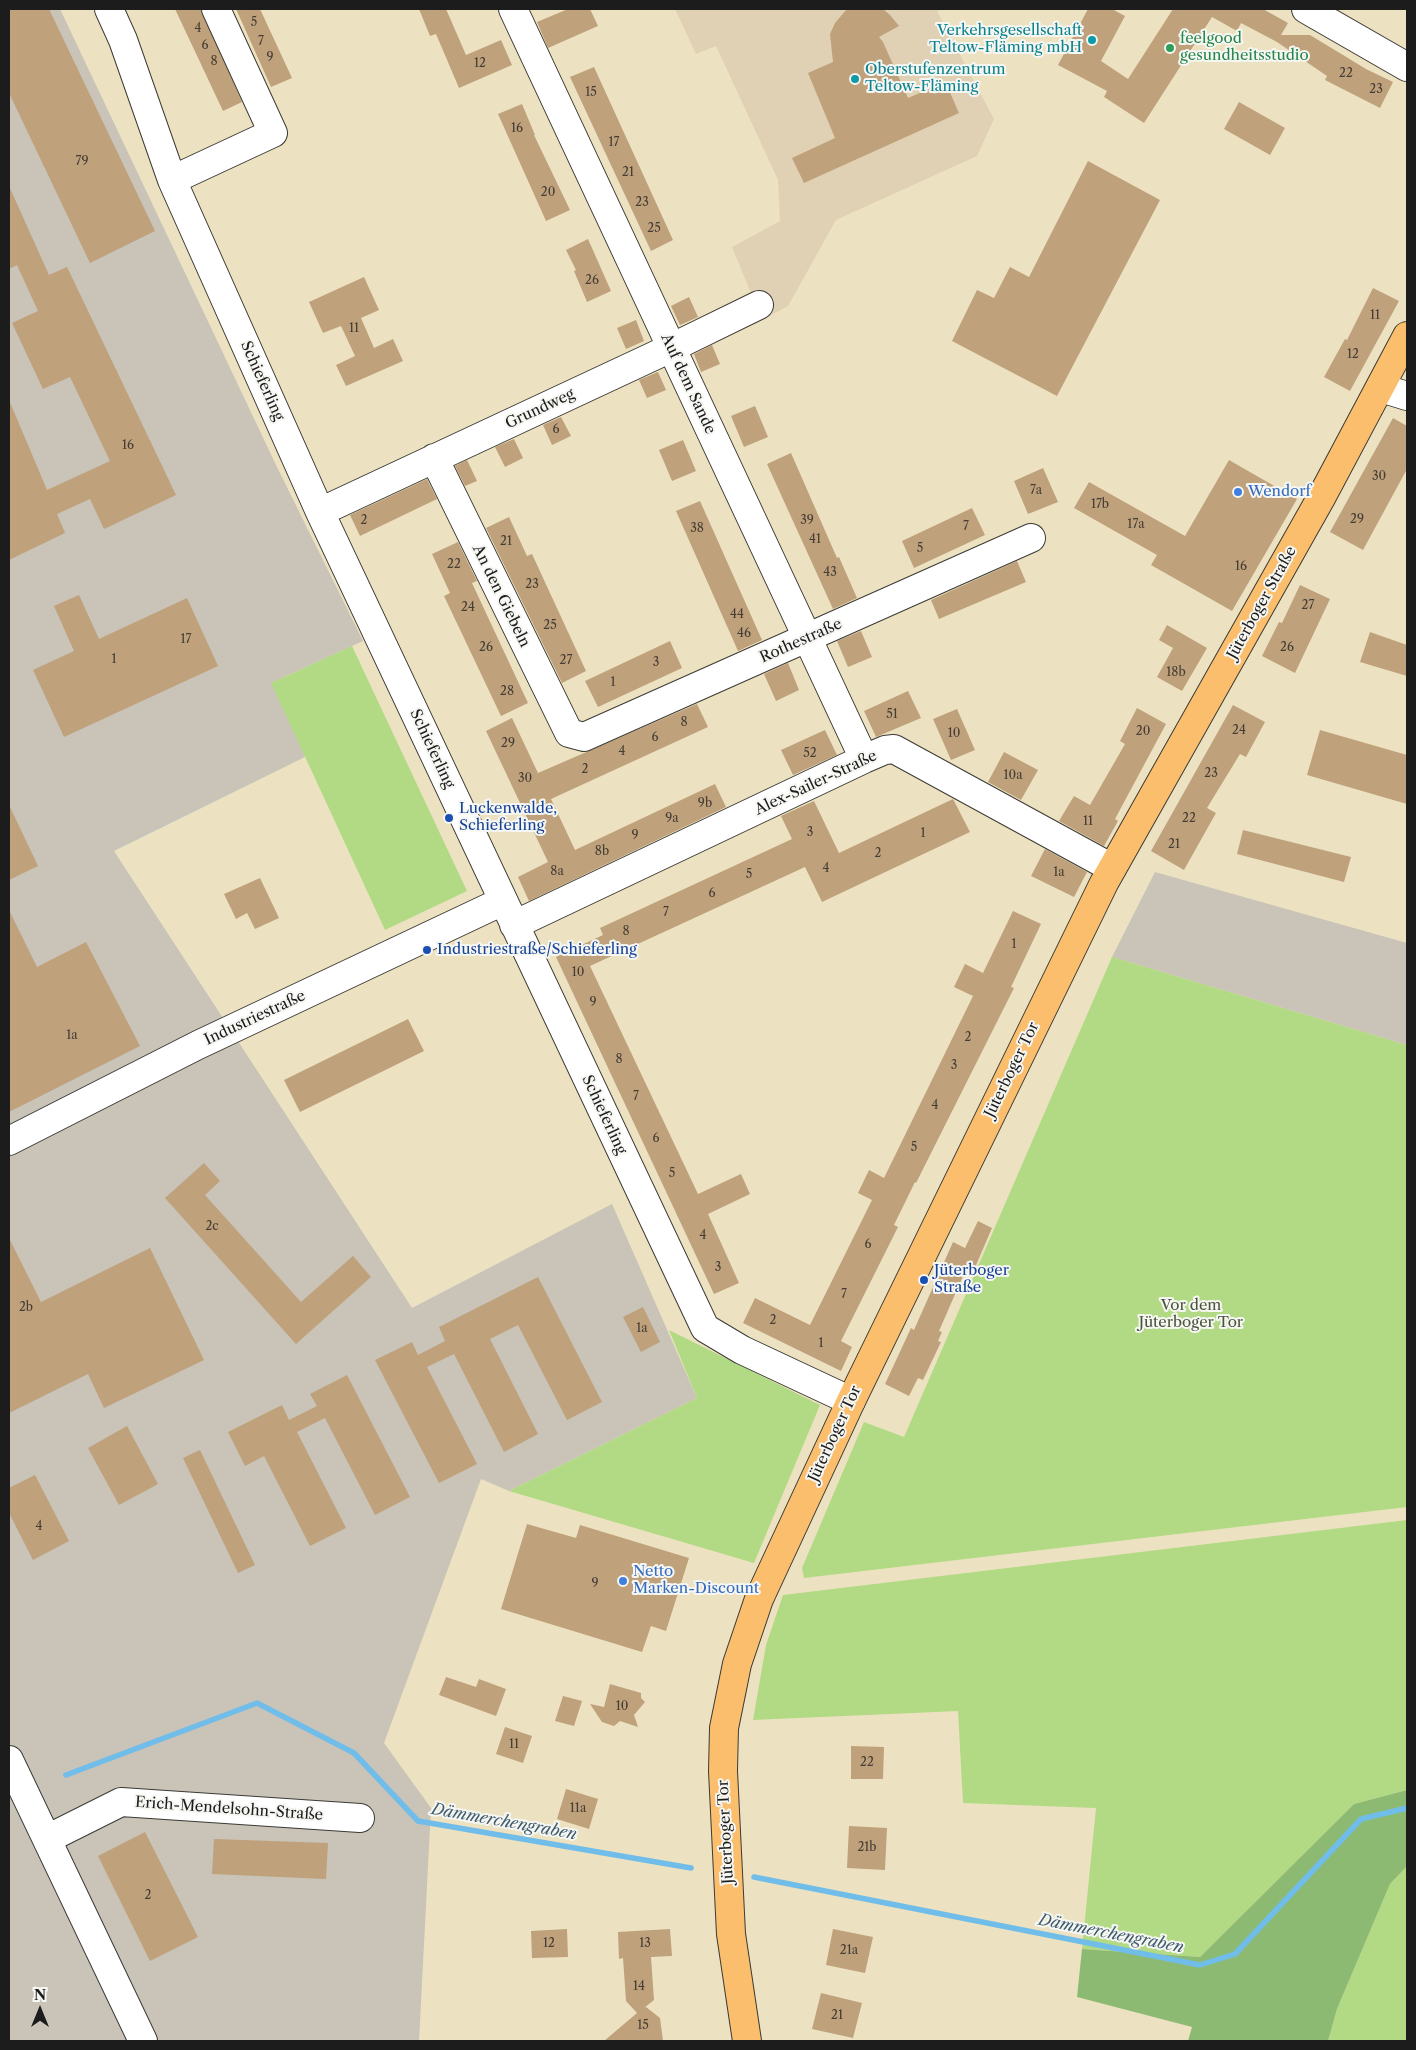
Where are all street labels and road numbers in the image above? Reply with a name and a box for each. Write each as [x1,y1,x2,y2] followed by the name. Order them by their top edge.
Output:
[657,331,719,437] street label: Auf dem Sande
[236,338,288,424] street label: Schieferling
[503,385,577,433] street label: Grundweg
[468,542,534,650] street label: An den Giebeln
[1224,543,1300,663] street label: Jüterboger Straße
[757,615,845,667] street label: Rothestraße
[406,706,458,792] street label: Schieferling
[752,747,880,819] street label: Alex-Sailer-Straße
[202,987,308,1049] street label: Industriestraße
[981,1019,1043,1121] street label: Jüterboger Tor
[578,1072,630,1158] street label: Schieferling
[805,1383,865,1485] street label: Jüterboger Tor
[714,1779,738,1885] street label: Jüterboger Tor
[134,1793,324,1825] street label: Erich-Mendelsohn-Straße

